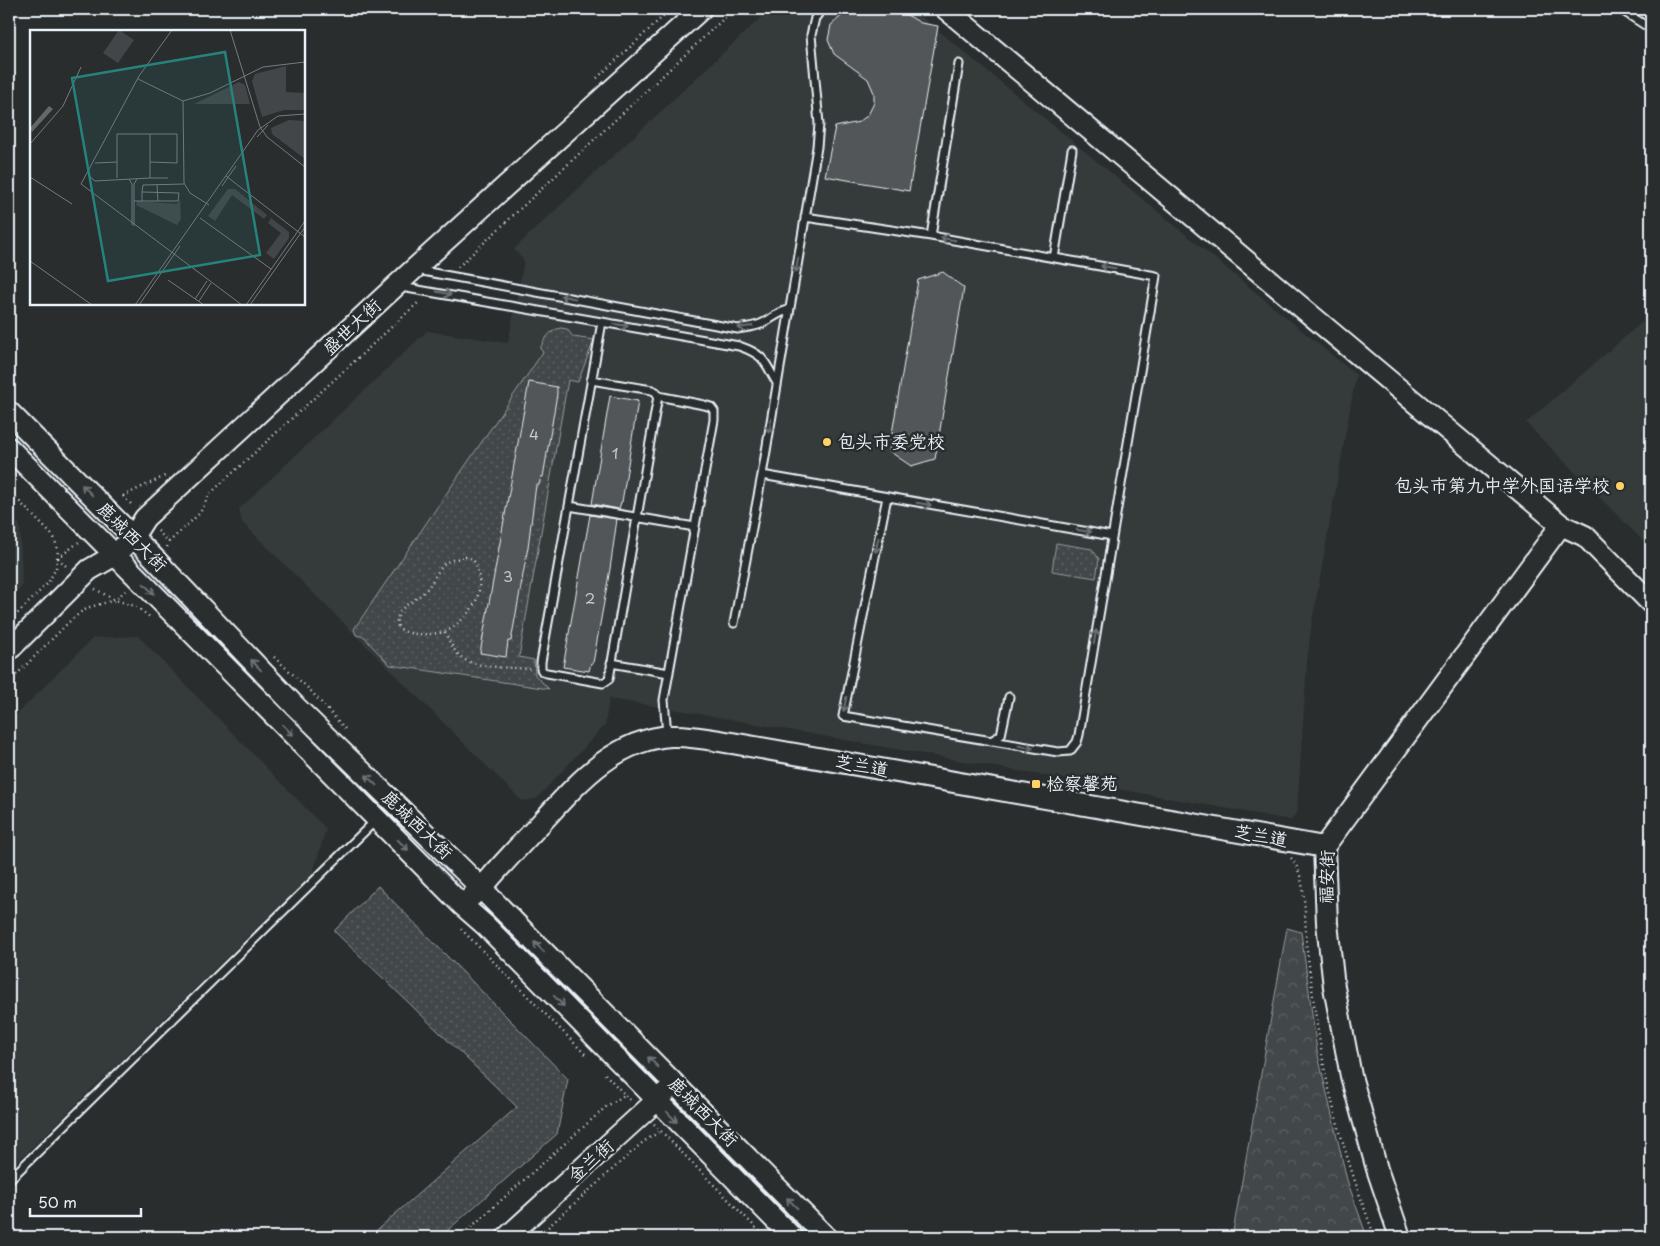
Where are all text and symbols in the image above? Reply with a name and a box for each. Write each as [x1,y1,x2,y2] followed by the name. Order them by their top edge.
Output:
[30,30,305,305] inset map
[940,234,956,244] one-way arrow
[791,257,801,273] one-way arrow
[1100,262,1116,272] one-way arrow
[436,289,452,299] one-way arrow
[315,291,387,360] street label: 盛世大街
[561,292,577,302] one-way arrow
[613,321,629,331] one-way arrow
[738,322,754,332] one-way arrow
[765,417,775,433] one-way arrow
[529,422,539,445] house number: 4
[837,427,945,454] place label: 包头市委党校
[821,436,833,448] marker: 包头市委党校
[612,441,618,464] house number: 1
[1394,471,1610,498] place label: 包头市第九中学外国语学校
[1614,480,1626,492] marker: 包头市第九中学外国语学校
[81,485,93,497] one-way arrow
[92,495,174,577] street label: 鹿城西大街
[915,499,931,509] one-way arrow
[1075,527,1091,537] one-way arrow
[872,536,881,552] one-way arrow
[503,564,513,587] house number: 3
[143,583,155,596] one-way arrow
[585,586,595,609] house number: 2
[1091,630,1101,646] one-way arrow
[250,659,262,672] one-way arrow
[840,696,849,712] one-way arrow
[282,723,294,736] one-way arrow
[1018,742,1034,752] one-way arrow
[833,747,891,783] street label: 芝兰道
[1046,769,1118,796] place label: 检察馨苑
[365,774,377,787] one-way arrow
[1030,778,1042,790] marker: 检察馨苑
[376,783,460,865] street label: 鹿城西大街
[1232,817,1290,853] street label: 芝兰道
[397,839,409,851] one-way arrow
[1312,850,1339,904] street label: 福安街
[533,941,545,953] one-way arrow
[553,995,565,1007] one-way arrow
[647,1056,659,1068] one-way arrow
[663,1070,745,1152] street label: 鹿城西大街
[666,1111,679,1123] one-way arrow
[561,1132,619,1188] street label: 金兰街
[30,1186,141,1218] scale bar
[38,1190,77,1213] text: 50 m
[786,1196,798,1209] one-way arrow

